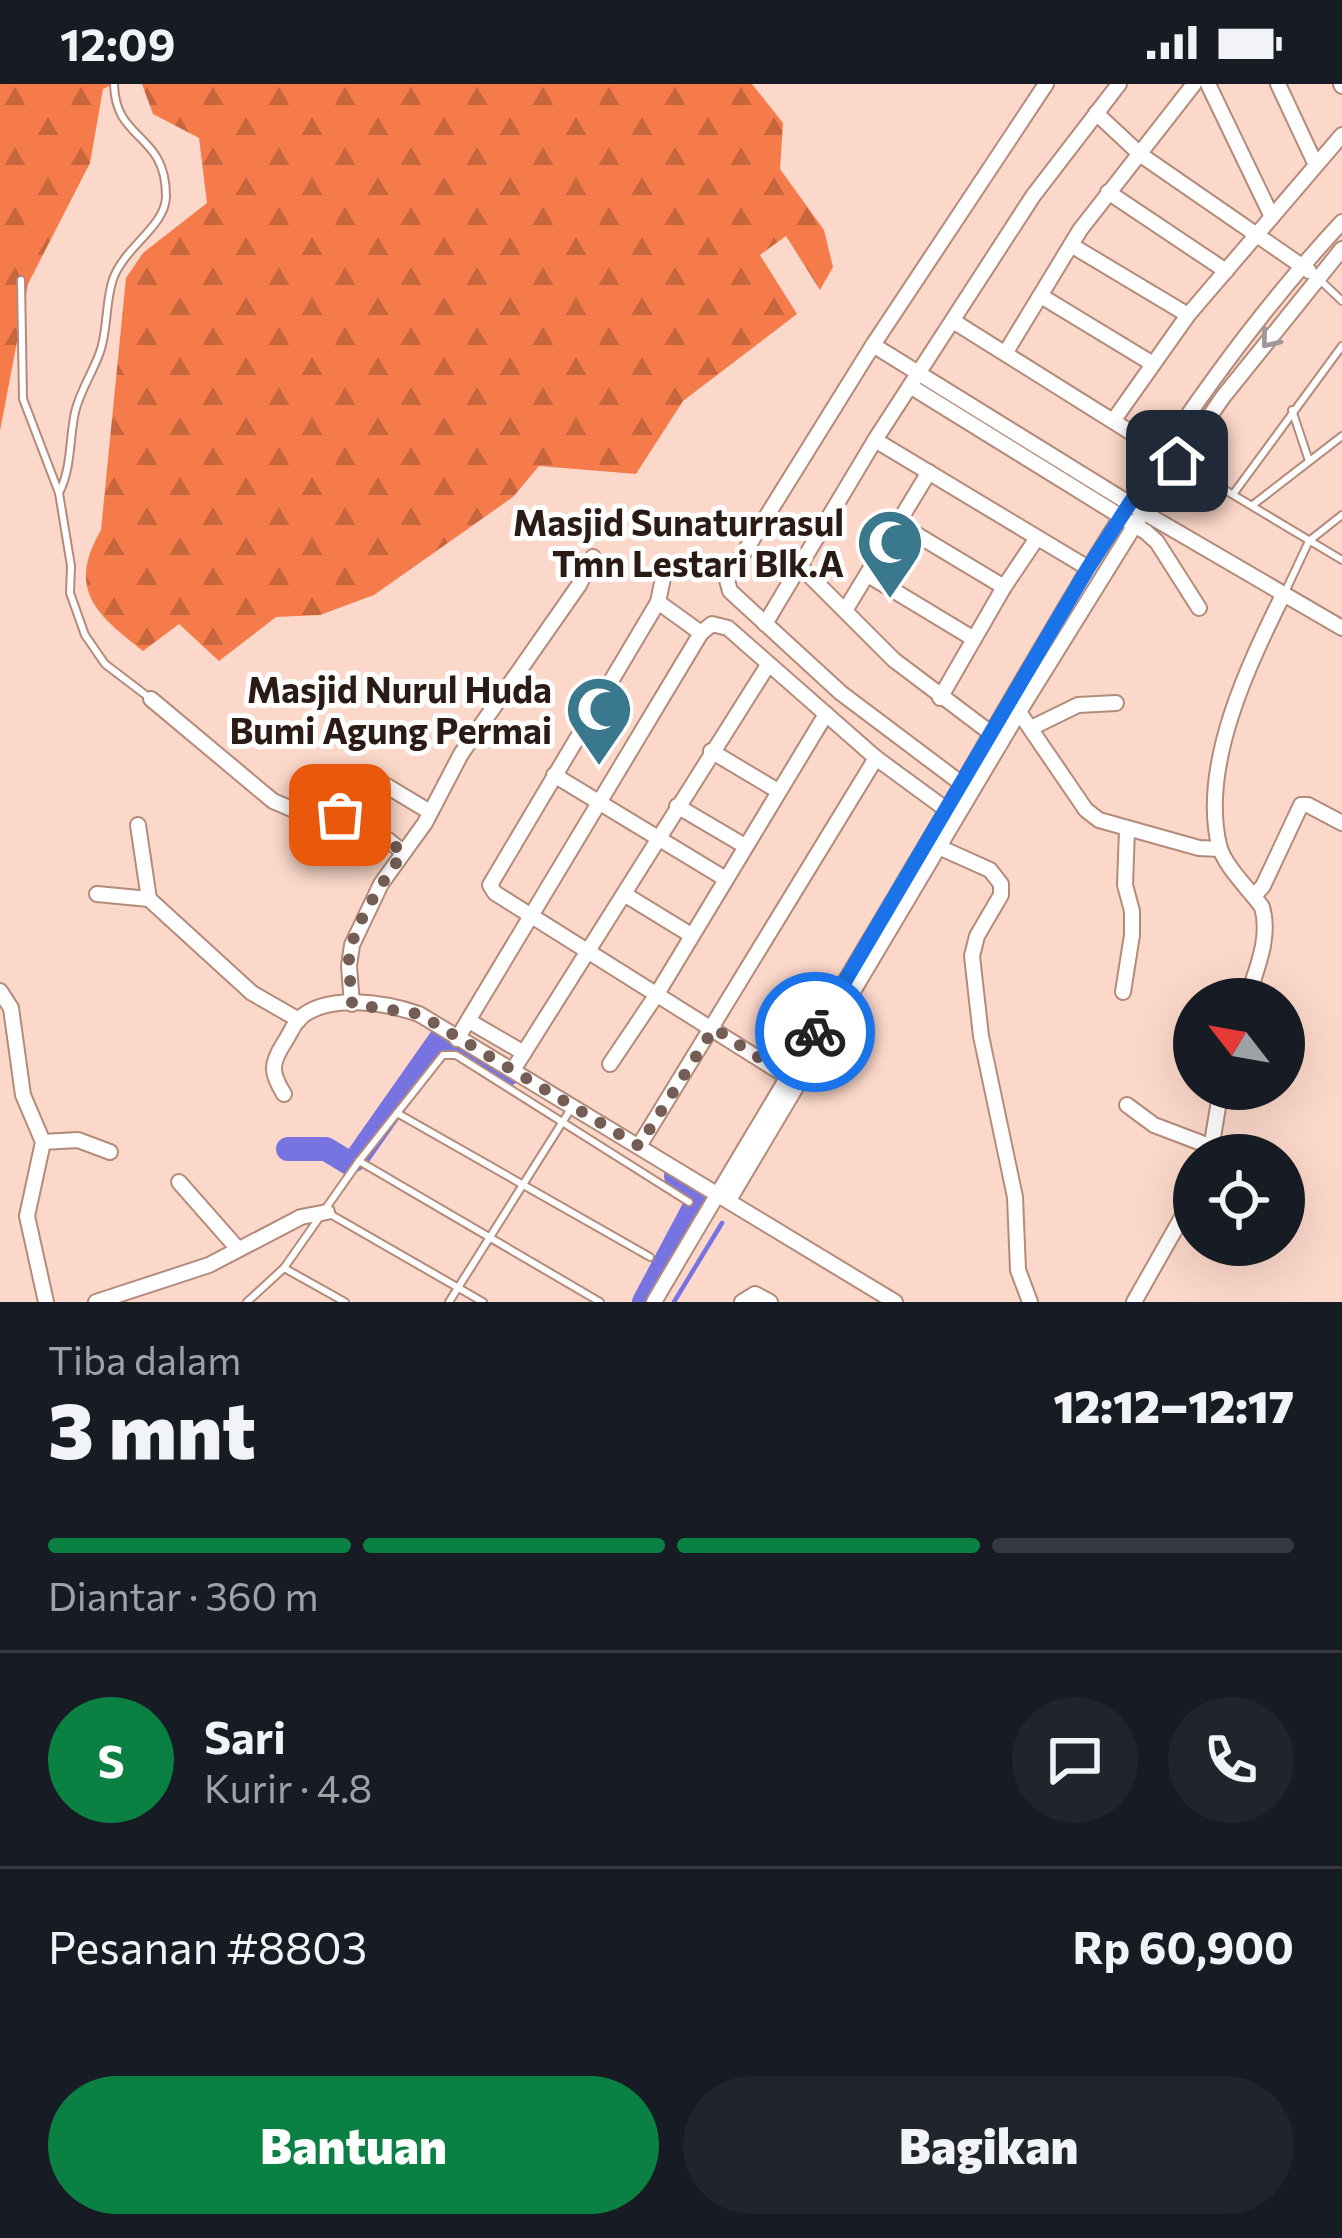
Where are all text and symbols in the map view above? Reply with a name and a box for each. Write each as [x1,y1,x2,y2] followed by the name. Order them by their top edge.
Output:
[60,15,176,70] text: 12:09
[1262,327,1283,349] one-way arrow
[1126,410,1228,512] pin
[1144,428,1210,494] icon: home
[513,499,844,584] place label: Masjid Sunaturrasul Tmn Lestari Blk.A
[855,507,925,601] mosque icon: Masjid Sunaturrasul Tmn Lestari Blk.A
[230,666,552,751] place label: Masjid Nurul Huda Bumi Agung Permai
[564,674,634,768] mosque icon: Masjid Nurul Huda Bumi Agung Permai
[289,764,391,866] pin
[307,782,373,848] icon: bag
[755,972,875,1092] courier
[1173,978,1305,1110] north arrow
[1173,978,1305,1266] map controls
[782,999,848,1065] icon: bike
[1173,1134,1305,1266] button: locate
[48,1335,241,1383] text: Tiba dalam
[1053,1377,1294,1432] text: 12:12–12:17
[48,1380,256,1475] text: 3 mnt
[48,1571,318,1619] text: Diantar · 360 m
[1012,1697,1138,1823] button: chat
[1168,1697,1294,1823] button: phone
[204,1708,286,1763] text: Sari
[97,1732,125,1787] text: S
[204,1763,372,1811] text: Kurir · 4.8
[48,1918,367,1973] text: Pesanan #8803
[1072,1918,1294,1973] text: Rp 60,900
[48,2076,659,2214] button: Bantuan
[683,2076,1294,2214] button: Bagikan

